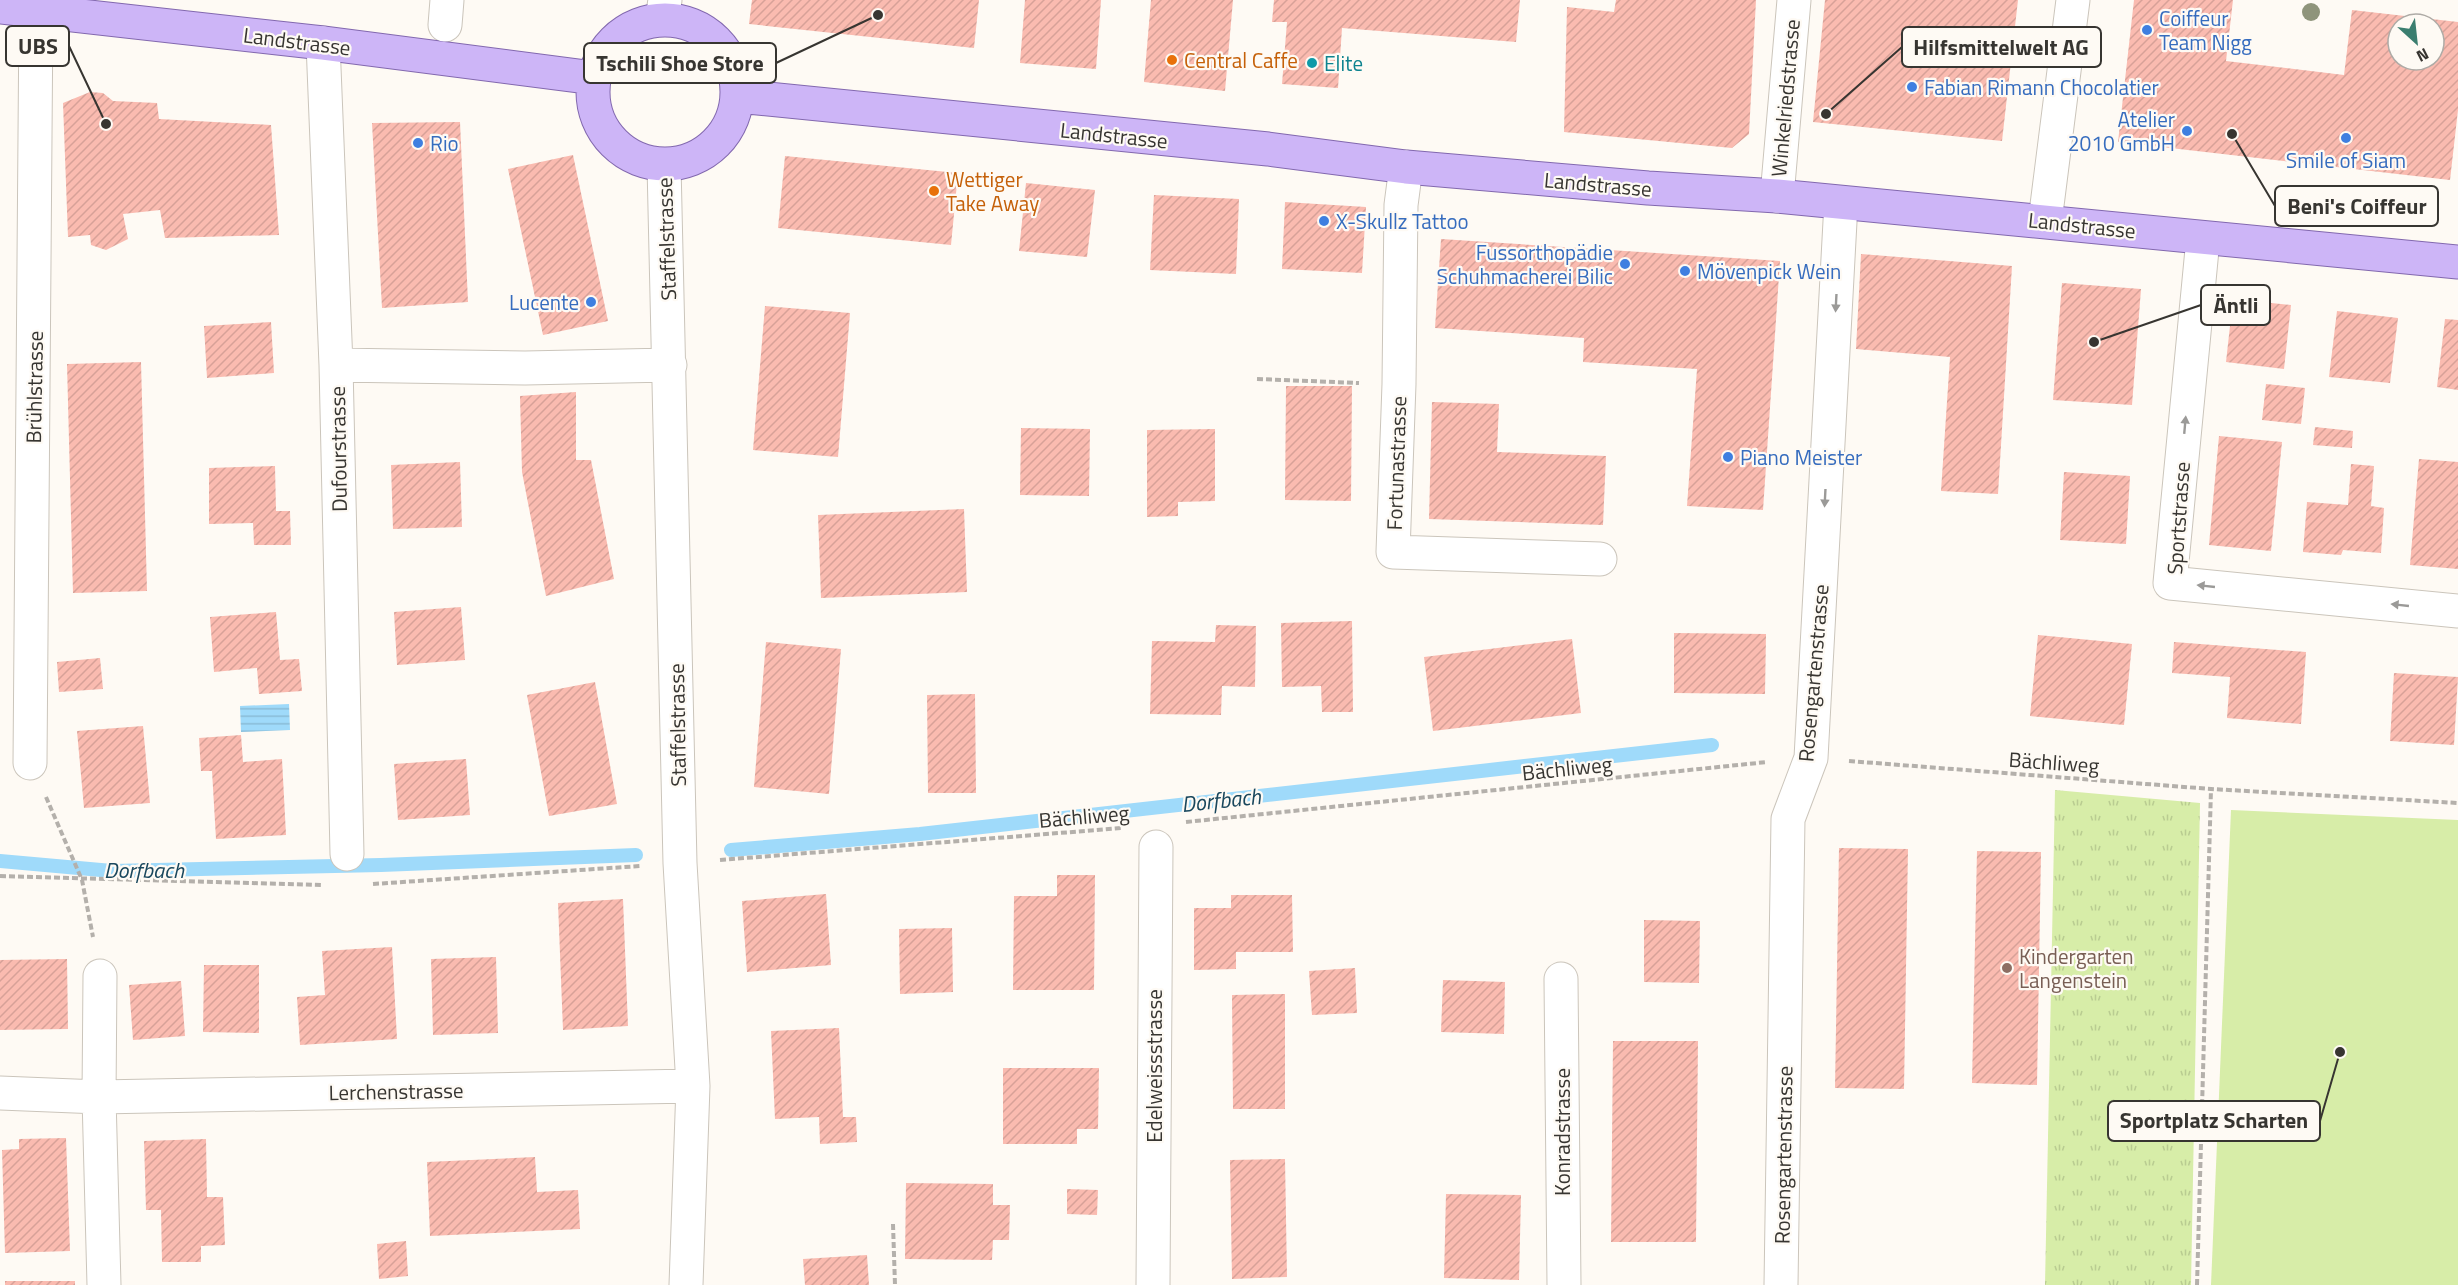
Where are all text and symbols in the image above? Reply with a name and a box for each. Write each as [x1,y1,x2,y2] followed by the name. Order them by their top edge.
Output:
[2159,2,2252,58] place label: Coiffeur Team Nigg
[2386,12,2446,72] north arrow
[1762,18,1808,178] street label: Winkelriedstrasse
[241,19,353,63] street label: Landstrasse
[2140,23,2154,37] marker: Coiffeur Team Nigg
[6,26,69,66] callout: UBS
[1902,27,2101,67] callout: Hilfsmittelwelt AG
[18,29,58,63] text: UBS
[1913,30,2089,64] text: Hilfsmittelwelt AG
[2412,42,2433,69] text: N
[584,43,776,83] callout: Tschili Shoe Store
[1184,44,1298,76] place label: Central Caffe
[596,46,764,80] text: Tschili Shoe Store
[1324,47,1363,79] place label: Elite
[1165,53,1179,67] marker: Central Caffe
[1305,56,1319,70] marker: Elite
[1924,71,2159,103] place label: Fabian Rimann Chocolatier
[1905,80,1919,94] marker: Fabian Rimann Chocolatier
[2068,103,2175,159] place label: Atelier 2010 GmbH
[1059,113,1169,157] street label: Landstrasse
[2180,124,2194,138] marker: Atelier 2010 GmbH
[430,127,459,159] place label: Rio
[2339,131,2353,145] marker: Smile of Siam
[411,136,425,150] marker: Rio
[2286,144,2406,176] place label: Smile of Siam
[946,163,1039,219] place label: Wettiger Take Away
[1543,163,1653,205] street label: Landstrasse
[648,177,684,301] street label: Staffelstrasse
[927,184,941,198] marker: Wettiger Take Away
[2275,186,2438,226] callout: Beni's Coiffeur
[2287,189,2427,223] text: Beni's Coiffeur
[2027,203,2137,247] street label: Landstrasse
[1336,205,1469,237] place label: X-Skullz Tattoo
[1317,214,1331,228] marker: X-Skullz Tattoo
[1437,236,1613,292] place label: Fussorthopädie Schuhmacherei Bilic
[1697,255,1841,287] place label: Mövenpick Wein
[1618,257,1632,271] marker: Fussorthopädie Schuhmacherei Bilic
[1678,264,1692,278] marker: Mövenpick Wein
[2201,285,2270,325] callout: Äntli
[509,286,579,318] place label: Lucente
[2213,288,2259,322] text: Äntli
[1831,294,1840,313] one-way arrow
[584,295,598,309] marker: Lucente
[17,330,51,444] street label: Brühlstrasse
[321,386,355,512] street label: Dufourstrasse
[1378,395,1414,531] street label: Fortunastrasse
[2180,415,2190,434] one-way arrow
[1740,441,1862,473] place label: Piano Meister
[1721,450,1735,464] marker: Piano Meister
[2158,460,2198,576] street label: Sportstrasse
[1821,488,1830,507] one-way arrow
[2196,581,2215,591] one-way arrow
[1789,583,1837,763] street label: Rosengartenstrasse
[2390,601,2409,610] one-way arrow
[660,663,694,787] street label: Staffelstrasse
[2008,743,2101,781] street label: Bächliweg
[1520,747,1614,789] street label: Bächliweg
[1180,779,1263,821] water label: Dorfbach
[1037,796,1131,836] street label: Bächliweg
[104,853,185,887] water label: Dorfbach
[2019,940,2134,996] place label: Kindergarten Langenstein
[2000,961,2014,975] marker: Kindergarten Langenstein
[1138,989,1170,1143] street label: Edelweissstrasse
[1765,1066,1801,1244] street label: Rosengartenstrasse
[1546,1068,1578,1196] street label: Konradstrasse
[328,1074,464,1108] street label: Lerchenstrasse
[2108,1101,2320,1141] callout: Sportplatz Scharten
[2120,1103,2308,1137] text: Sportplatz Scharten

